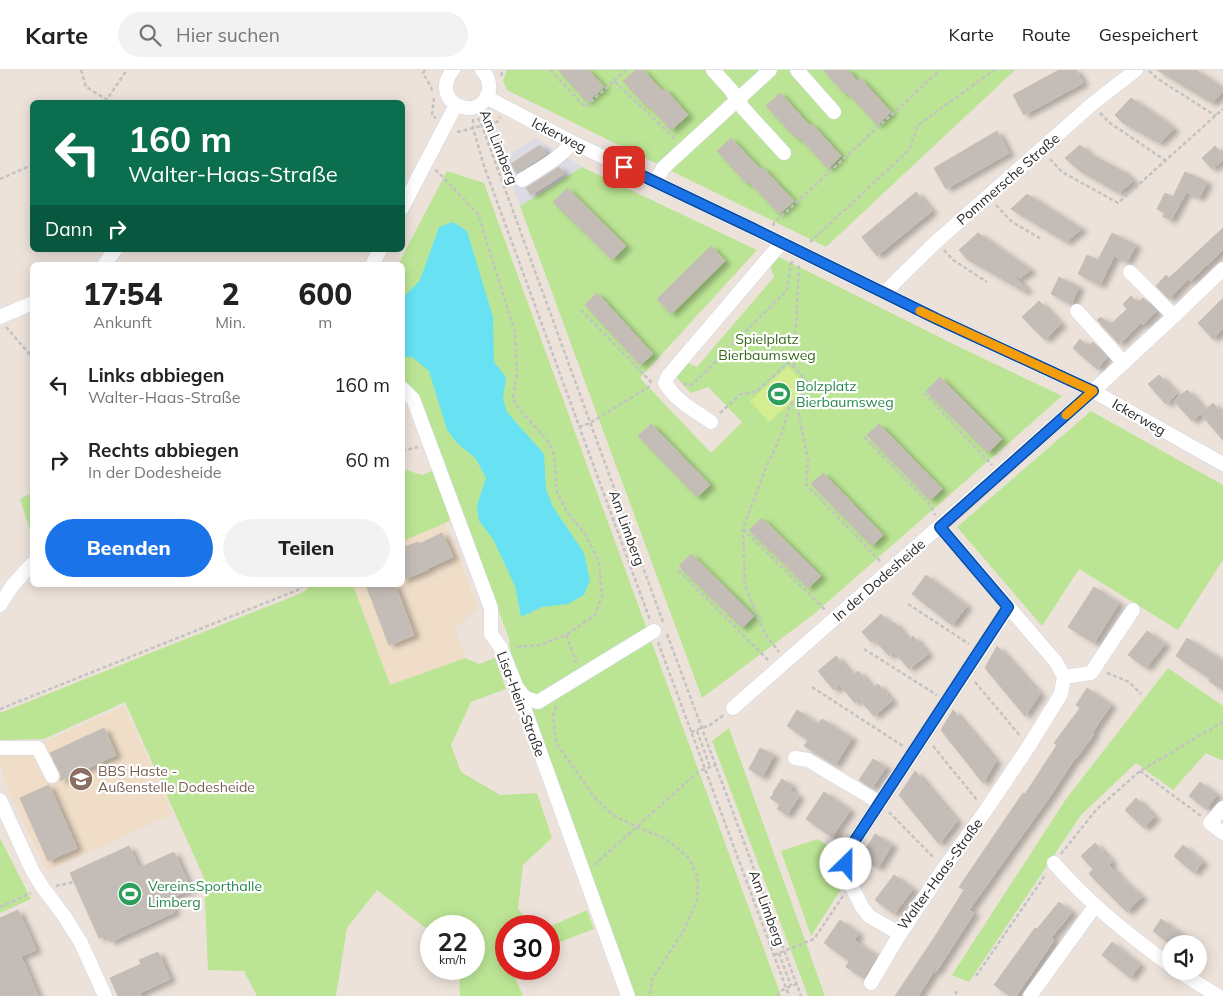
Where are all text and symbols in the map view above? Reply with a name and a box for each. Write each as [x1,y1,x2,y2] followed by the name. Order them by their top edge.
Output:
[118,12,468,57] search box
[25,20,88,50] text: Karte
[136,21,164,49] icon: search
[176,23,280,47] text: Hier suchen
[949,23,994,46] text: Karte
[1022,23,1071,46] text: Route
[1099,23,1198,46] text: Gespeichert
[476,107,522,187] street label: Am Limberg
[529,114,589,156] street label: Ickerweg
[128,117,232,161] text: 160 m
[45,120,110,185] icon: left
[953,129,1063,229] street label: Pommersche Straße
[603,146,645,188] pin
[610,153,638,181] icon: arrive
[128,160,338,188] text: Walter-Haas-Straße
[103,215,131,243] icon: right
[45,217,93,241] text: Dann
[83,275,162,313] text: 17:54
[221,275,239,313] text: 2
[298,275,352,313] text: 600
[93,312,152,332] text: Ankunft
[215,312,246,332] text: Min.
[318,312,332,332] text: m
[718,330,816,364] park label: Spielplatz Bierbaumsweg
[88,363,225,387] text: Links abbiegen
[45,371,73,399] icon: left
[334,373,390,397] text: 160 m
[796,377,894,411] place label: Bolzplatz Bierbaumsweg
[766,381,792,407] sports icon: Bolzplatz Bierbaumsweg
[88,387,240,407] text: Walter-Haas-Straße
[1109,394,1169,440] street label: Ickerweg
[88,438,239,462] text: Rechts abbiegen
[45,446,73,474] icon: right
[346,448,390,472] text: 60 m
[88,462,222,482] text: In der Dodesheide
[605,488,649,568] street label: Am Limberg
[45,519,213,577] button: Beenden
[223,519,390,577] button: Teilen
[829,535,929,625] street label: In der Dodesheide
[493,649,549,759] street label: Lisa-Hein-Straße
[98,762,255,796] place label: BBS Haste - Außenstelle Dodesheide
[68,766,94,792] school or university icon: BBS Haste - Außenstelle Dodesheide
[894,815,986,933] street label: Walter-Haas-Straße
[819,837,871,889] position arrow
[745,868,789,948] street label: Am Limberg
[148,877,262,911] place label: VereinsSporthalle Limberg
[117,881,143,907] sports icon: VereinsSporthalle Limberg
[495,915,560,980] speed limit sign: 30
[437,926,468,957] text: 22
[1162,935,1207,980] map controls
[1162,935,1207,980] button: sound
[439,952,466,967] text: km/h

